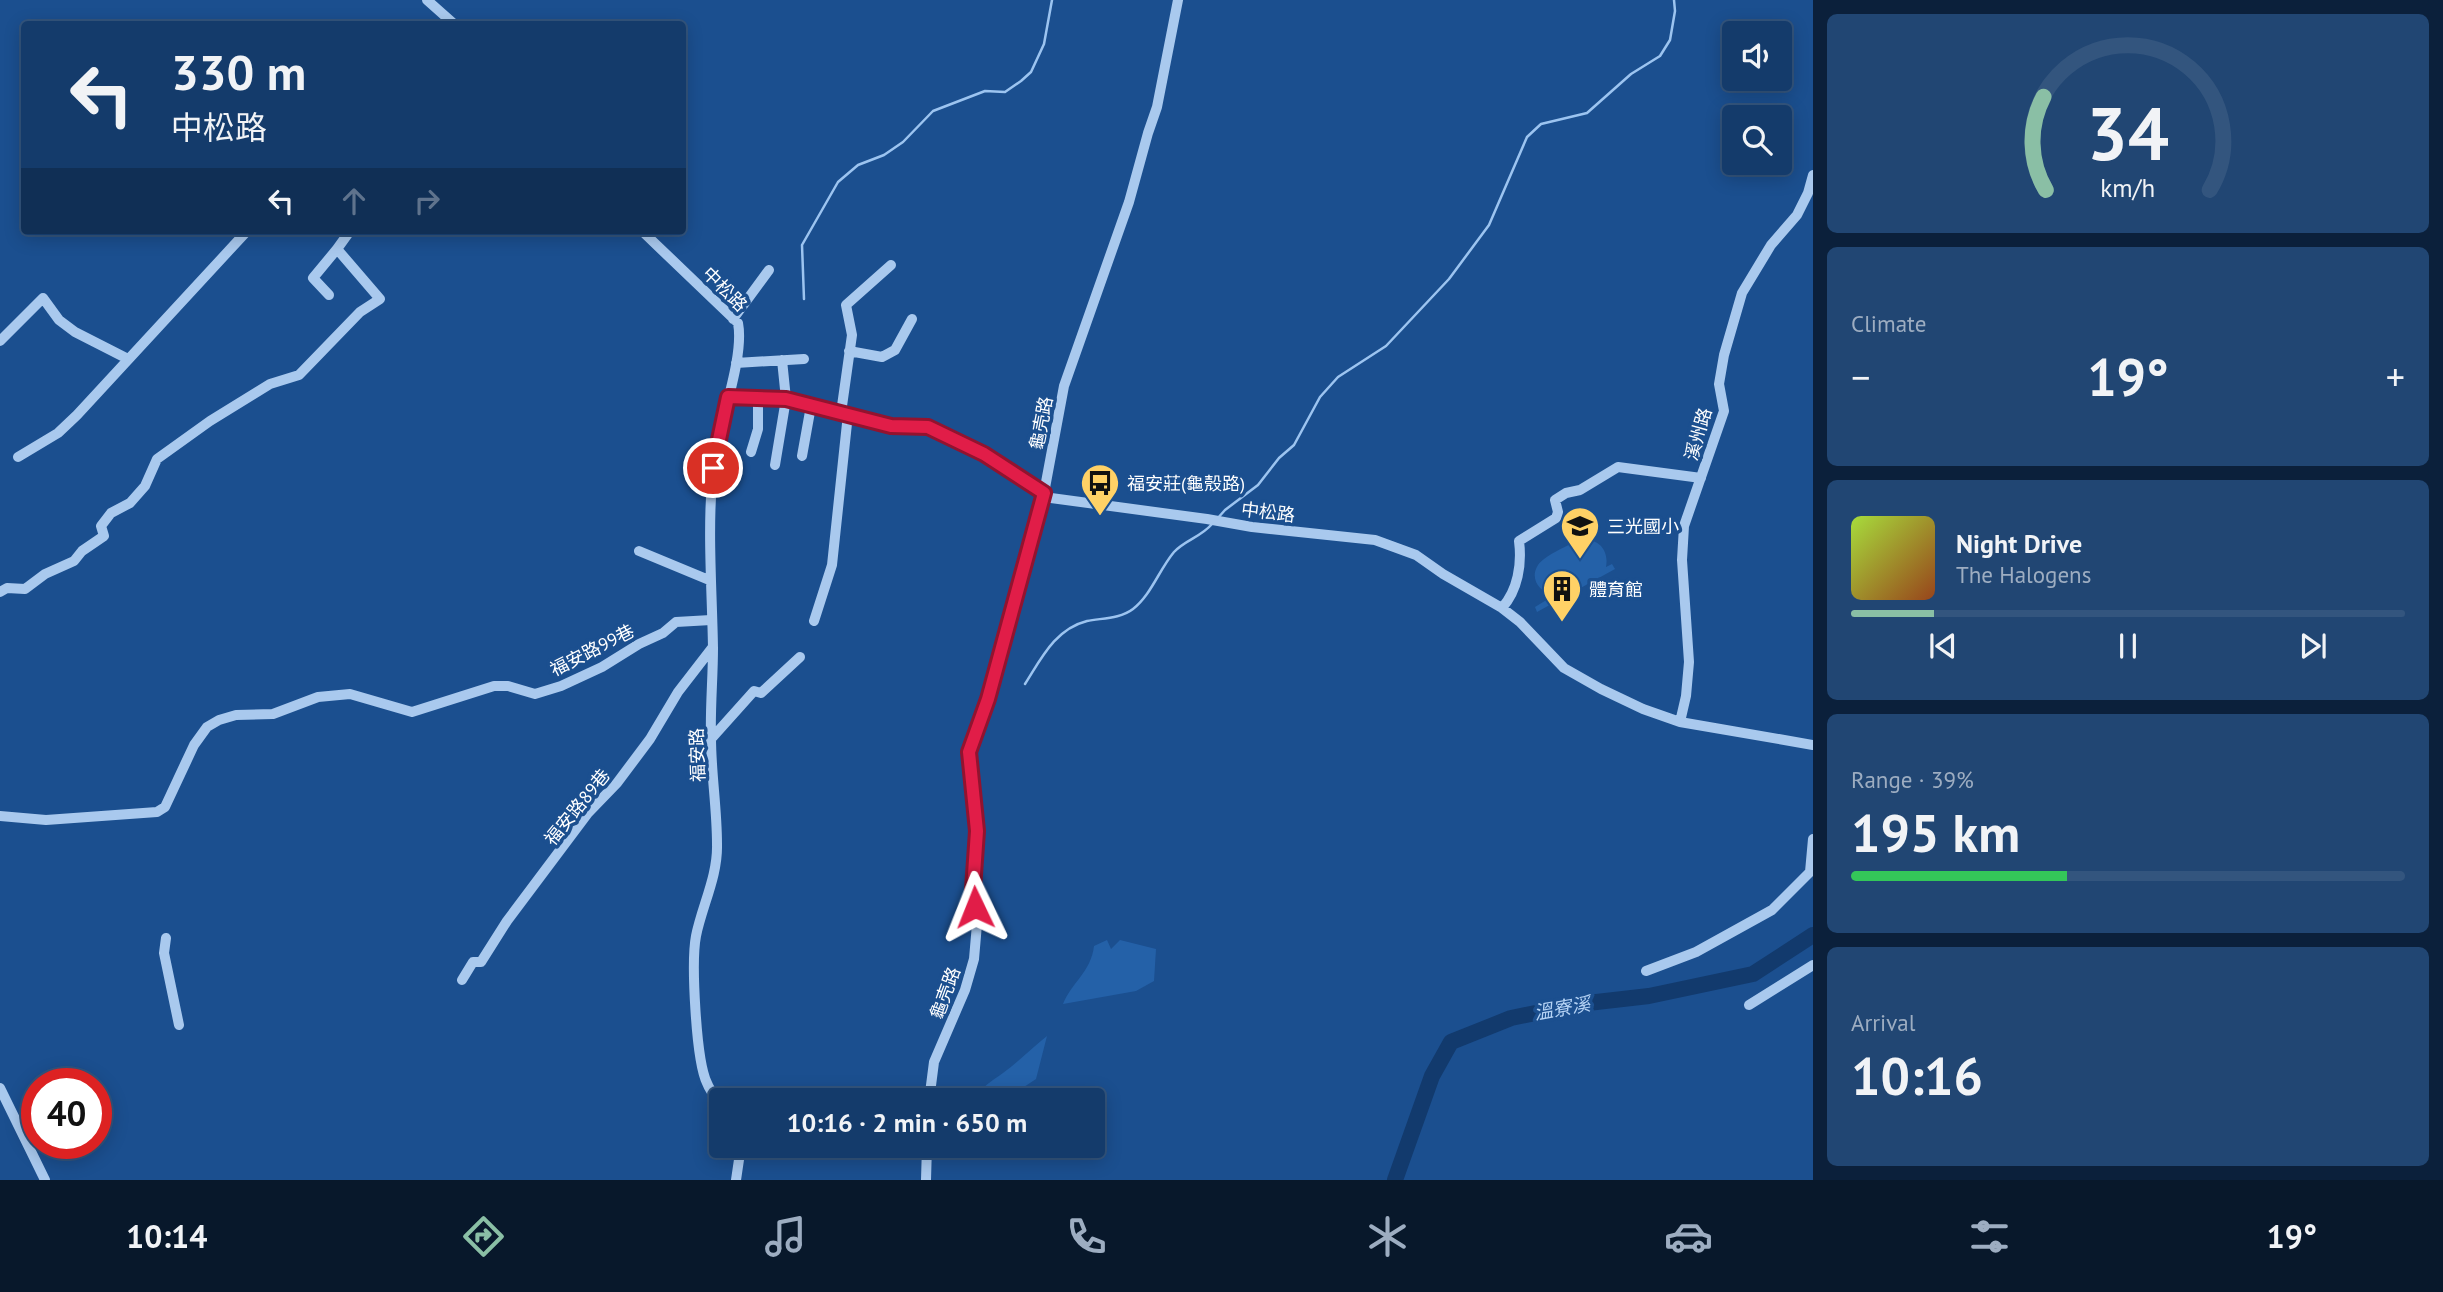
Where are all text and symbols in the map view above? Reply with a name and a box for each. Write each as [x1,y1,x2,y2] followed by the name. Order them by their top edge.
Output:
[1722,21,1792,175] map controls
[1722,21,1792,91] button: sound
[171,40,306,104] text: 330 m
[56,49,147,140] icon: left
[2087,86,2169,180] text: 34
[1722,105,1792,175] button: search
[171,106,267,148] text: 中松路
[2101,171,2155,203] text: km/h
[262,182,300,220] icon: left
[335,182,373,220] icon: ahead
[408,182,446,220] icon: right
[698,262,752,316] street label: 中松路
[1851,309,1926,338] text: Climate
[2087,343,2169,410] text: 19°
[1851,352,1870,401] text: −
[2386,352,2405,401] text: +
[1025,394,1057,452] street label: 龜壳路
[1680,405,1716,463] street label: 溪州路
[683,438,743,498] pin
[694,449,732,487] icon: arrive
[1079,462,1121,517] bus stop icon: 福安莊(龜殼路)
[1127,472,1245,495] place label: 福安莊(龜殼路)
[1240,497,1296,527] street label: 中松路
[1559,505,1601,560] school or university icon: 三光國小
[1607,515,1679,538] place label: 三光國小
[1956,527,2082,560] text: Night Drive
[1956,560,2091,589] text: The Halogens
[1541,568,1583,623] building icon: 體育館
[1589,578,1643,601] place label: 體育館
[546,619,638,681] street label: 福安路99巷
[1924,627,1962,665] icon: previous
[2109,627,2147,665] icon: pause
[2294,627,2332,665] icon: next
[685,728,709,782] street label: 福安路
[539,764,615,850] street label: 福安路89巷
[1851,765,1974,794] text: Range · 39%
[1851,799,2020,866] text: 195 km
[938,870,1012,944] position arrow
[925,964,965,1022] street label: 龜壳路
[1532,991,1595,1025] water label: 溫寮溪
[1851,1008,1915,1037] text: Arrival
[1851,1042,1983,1109] text: 10:16
[21,1068,112,1159] speed limit sign: 40
[787,1106,1027,1139] text: 10:16 · 2 min · 650 m
[459,1212,508,1261] icon: directions
[761,1212,810,1261] icon: music
[1062,1212,1111,1261] icon: phone
[1363,1212,1412,1261] icon: climate
[1664,1212,1713,1261] icon: car
[1965,1212,2014,1261] icon: filters
[126,1215,207,1257] text: 10:14
[2267,1215,2317,1257] text: 19°

